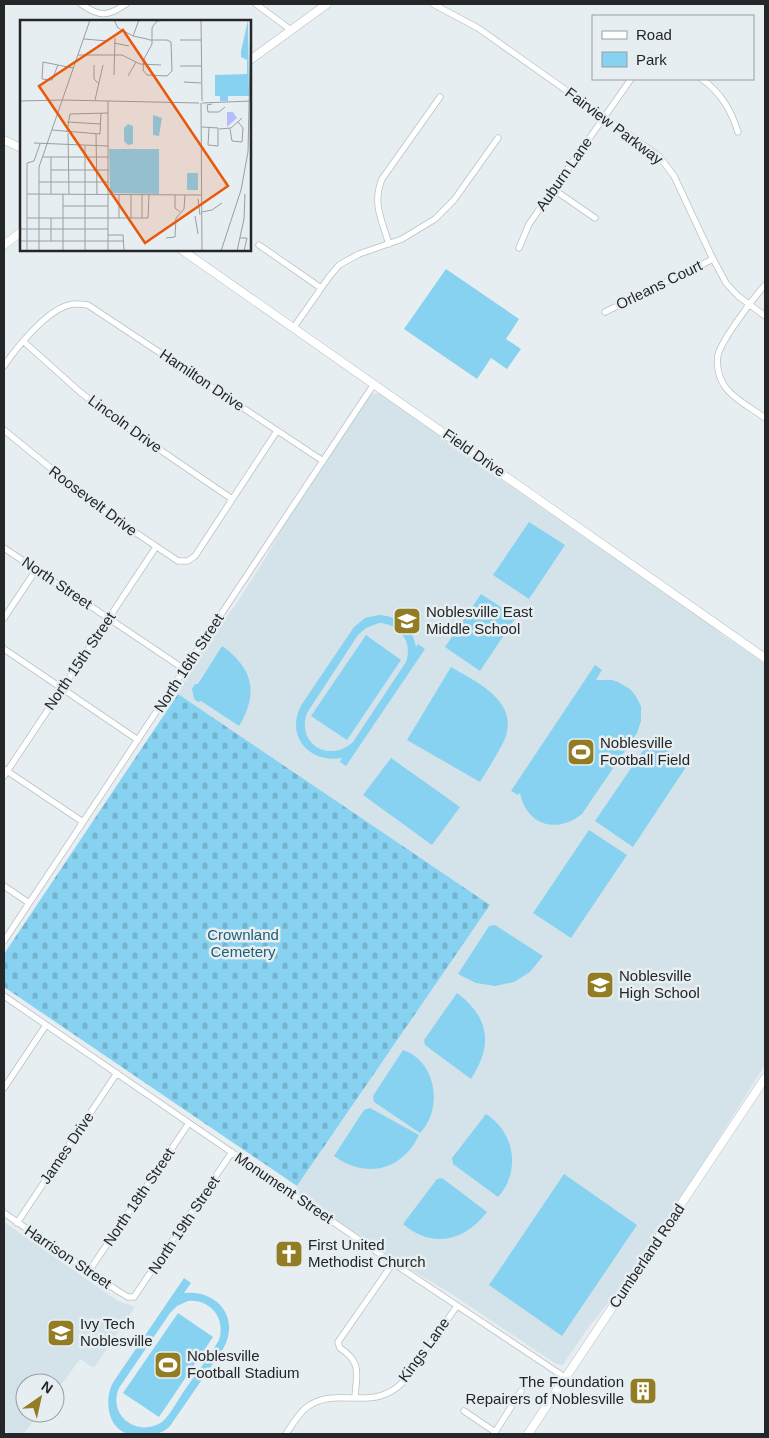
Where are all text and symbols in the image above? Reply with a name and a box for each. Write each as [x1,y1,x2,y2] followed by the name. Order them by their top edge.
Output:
[592,15,754,80] legend
[20,20,251,251] inset map
[636,26,672,43] text: Road
[636,51,667,68] text: Park
[562,83,667,168] street label: Fairview Parkway
[532,134,595,214] street label: Auburn Lane
[613,256,705,313] street label: Orleans Court
[157,345,248,414] street label: Hamilton Drive
[85,391,165,456] street label: Lincoln Drive
[440,425,509,480] street label: Field Drive
[46,462,141,539] street label: Roosevelt Drive
[19,553,96,613] street label: North Street
[426,603,534,637] place label: Noblesville East Middle School
[392,606,422,636] school or university icon: Noblesville East Middle School
[41,608,119,713] street label: North 15th Street
[150,610,227,715] street label: North 16th Street
[600,734,690,768] place label: Noblesville Football Field
[566,737,596,767] sports icon: Noblesville Football Field
[207,926,279,960] park label: Crownland Cemetery
[619,967,700,1001] place label: Noblesville High School
[585,970,615,1000] school or university icon: Noblesville High School
[36,1108,97,1187] street label: James Drive
[100,1144,178,1249] street label: North 18th Street
[232,1148,337,1227] street label: Monument Street
[145,1172,223,1277] street label: North 19th Street
[605,1200,688,1311] street label: Cumberland Road
[22,1221,116,1292] street label: Harrison Street
[308,1236,426,1270] place label: First United Methodist Church
[274,1239,304,1269] church icon: First United Methodist Church
[395,1314,453,1385] street label: Kings Lane
[80,1315,153,1349] place label: Ivy Tech Noblesville
[46,1318,76,1348] school or university icon: Ivy Tech Noblesville
[187,1347,300,1381] place label: Noblesville Football Stadium
[153,1350,183,1380] sports icon: Noblesville Football Stadium
[15,1373,65,1423] north arrow
[466,1373,624,1407] place label: The Foundation Repairers of Noblesville
[628,1376,658,1406] building icon: The Foundation Repairers of Noblesville
[39,1378,56,1397] text: N

